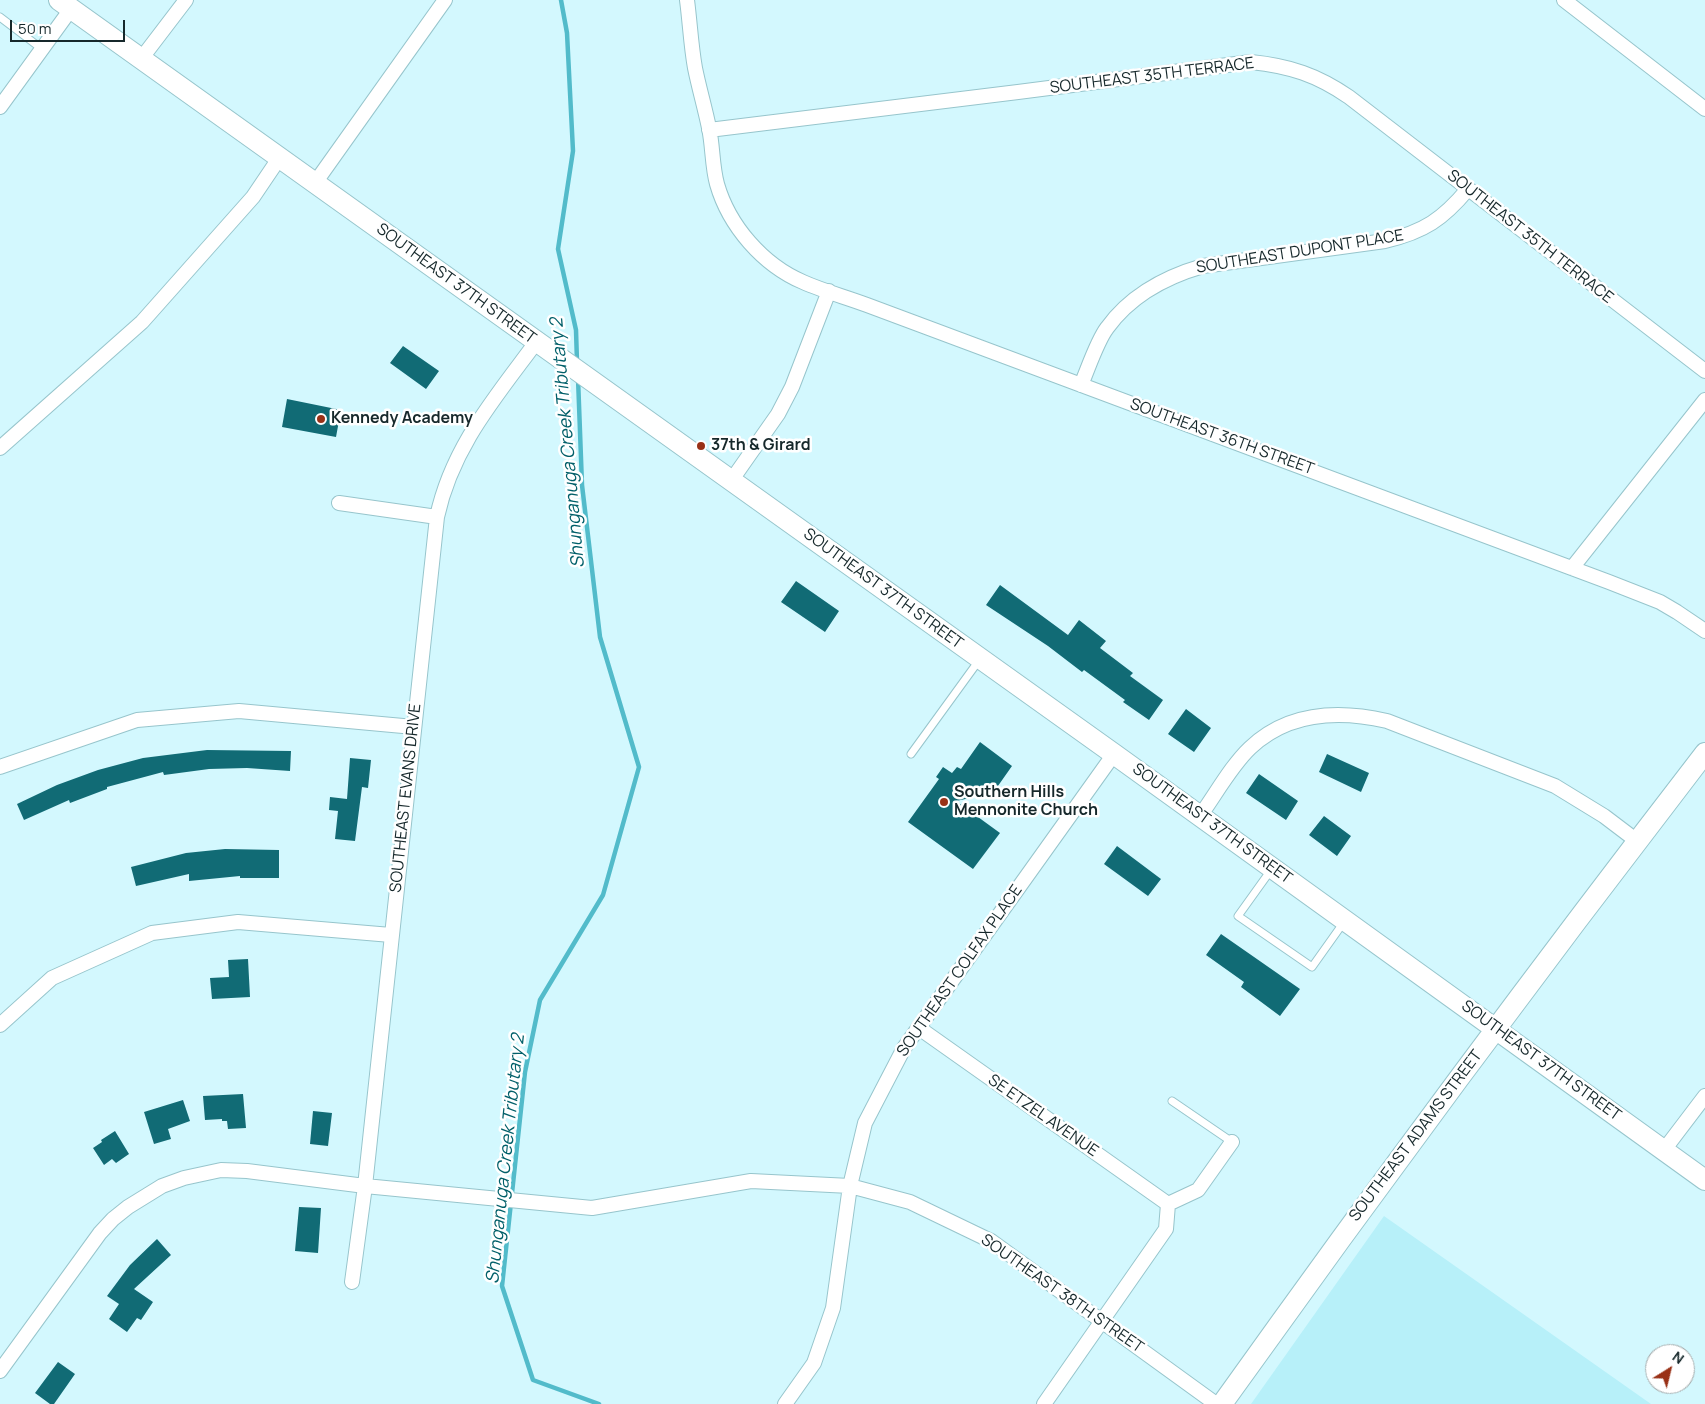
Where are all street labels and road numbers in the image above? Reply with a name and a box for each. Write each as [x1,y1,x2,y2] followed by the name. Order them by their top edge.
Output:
[1049,54,1255,98] street label: SOUTHEAST 35TH TERRACE
[1443,166,1617,308] street label: SOUTHEAST 35TH TERRACE
[372,220,540,348] street label: SOUTHEAST 37TH STREET
[1195,226,1405,278] street label: SOUTHEAST DUPONT PLACE
[1127,395,1317,479] street label: SOUTHEAST 36TH STREET
[799,525,967,653] street label: SOUTHEAST 37TH STREET
[387,703,425,893] street label: SOUTHEAST EVANS DRIVE
[1128,760,1296,888] street label: SOUTHEAST 37TH STREET
[893,882,1027,1060] street label: SOUTHEAST COLFAX PLACE
[1457,997,1625,1125] street label: SOUTHEAST 37TH STREET
[1345,1047,1487,1225] street label: SOUTHEAST ADAMS STREET
[984,1071,1102,1161] street label: SE ETZEL AVENUE
[977,1231,1147,1357] street label: SOUTHEAST 38TH STREET

